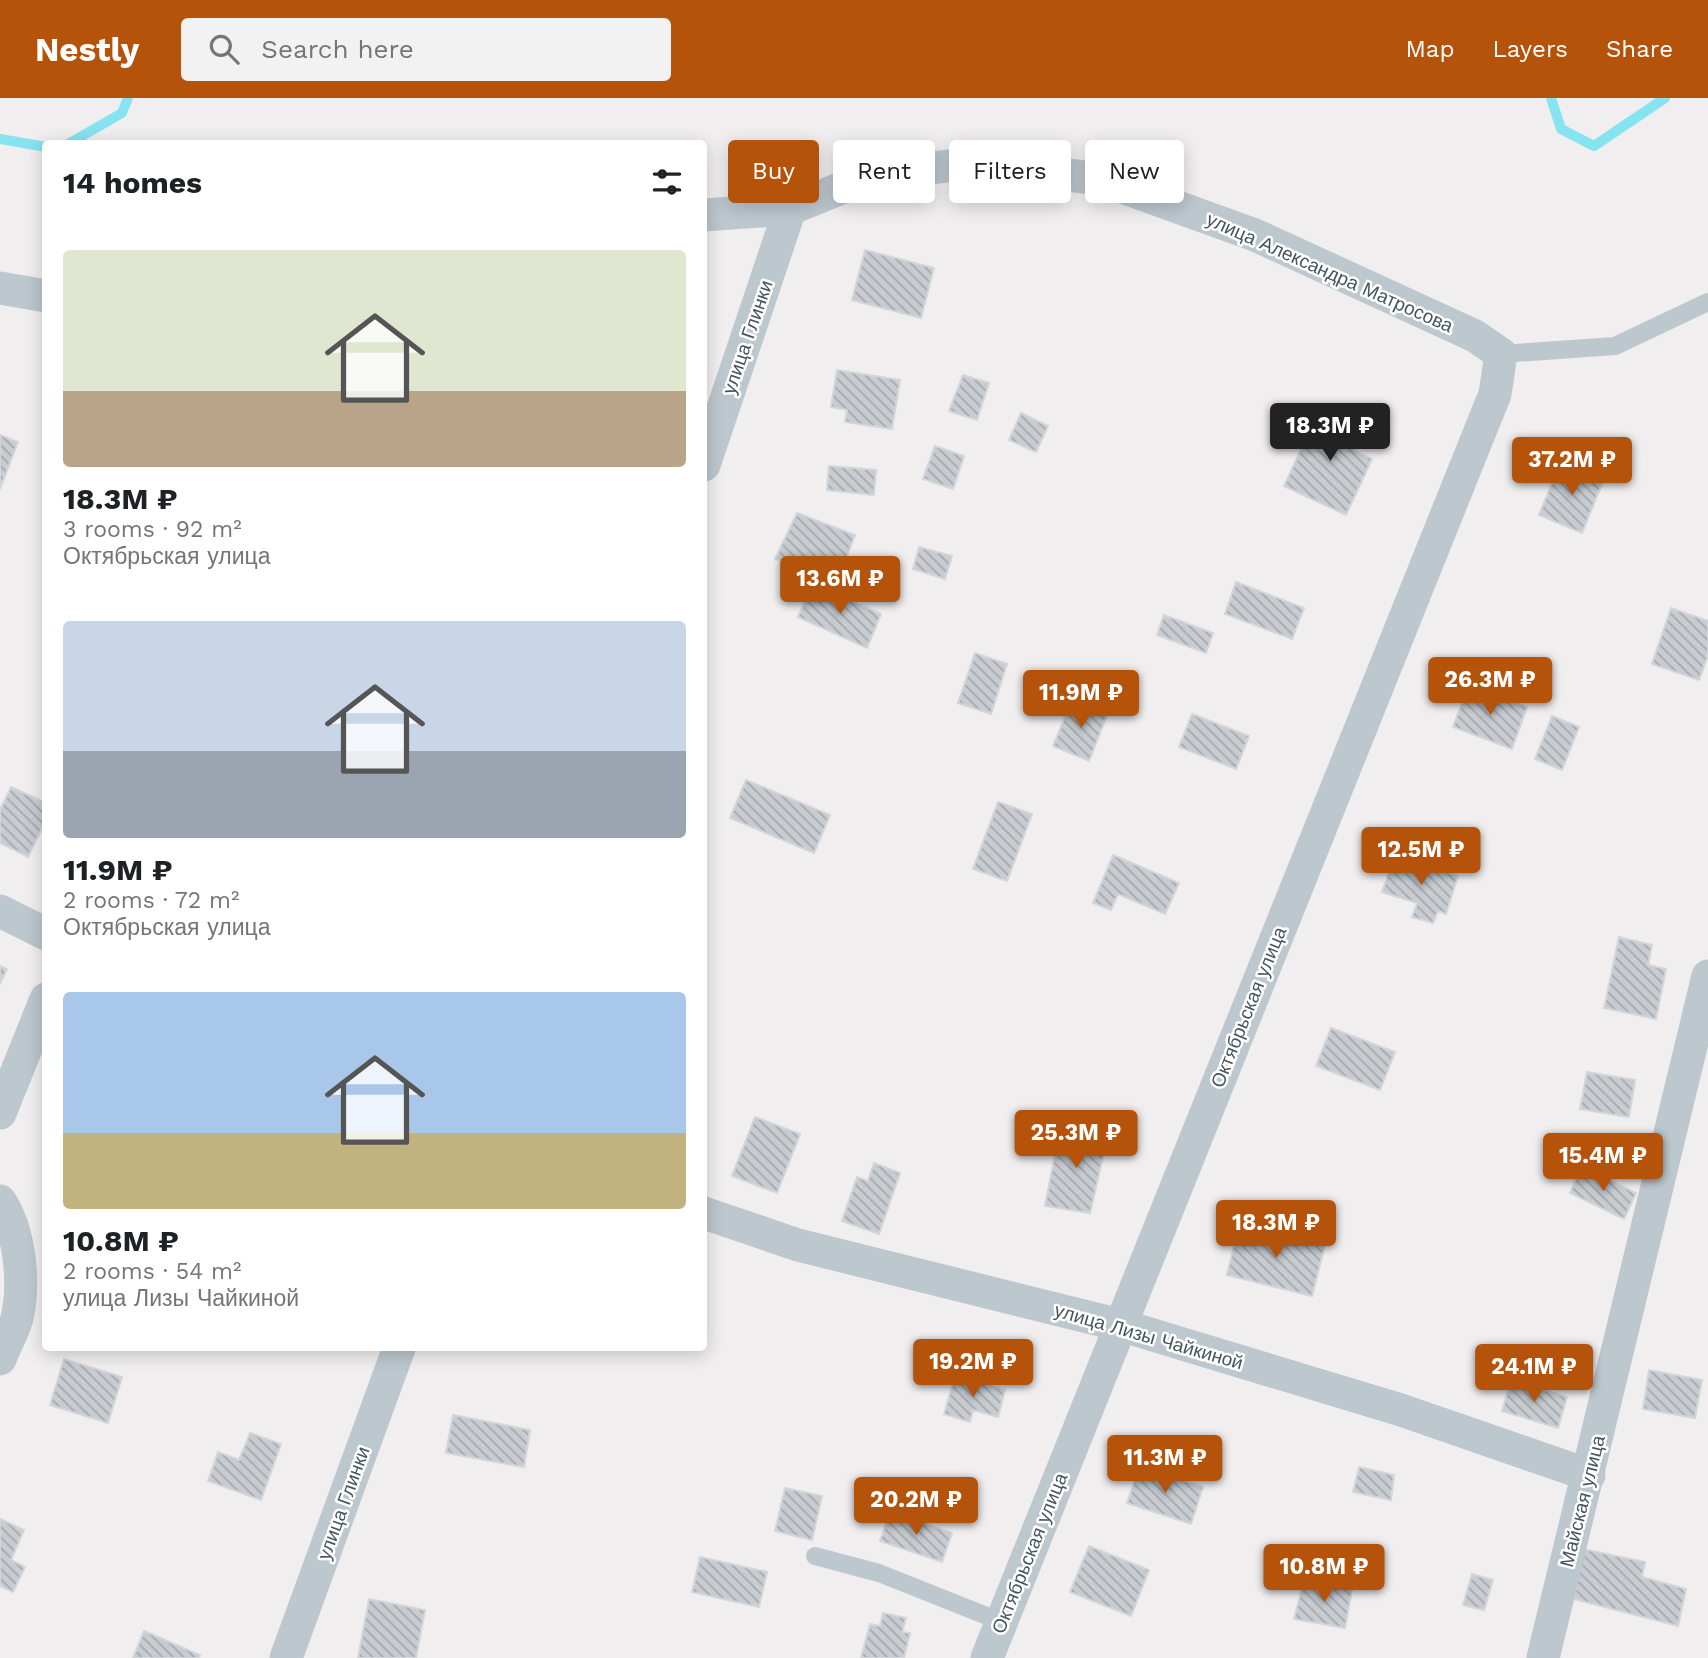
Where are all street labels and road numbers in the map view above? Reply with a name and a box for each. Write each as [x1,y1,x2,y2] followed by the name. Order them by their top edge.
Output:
[1203,208,1457,338] street label: улица Александра Матросова
[717,277,778,397] street label: улица Глинки
[1206,923,1291,1091] street label: Октябрьская улица
[1052,1299,1246,1374] street label: улица Лизы Чайкиной
[1555,1432,1610,1569] street label: Майская улица
[312,1443,375,1563] street label: улица Глинки
[987,1469,1072,1637] street label: Октябрьская улица

